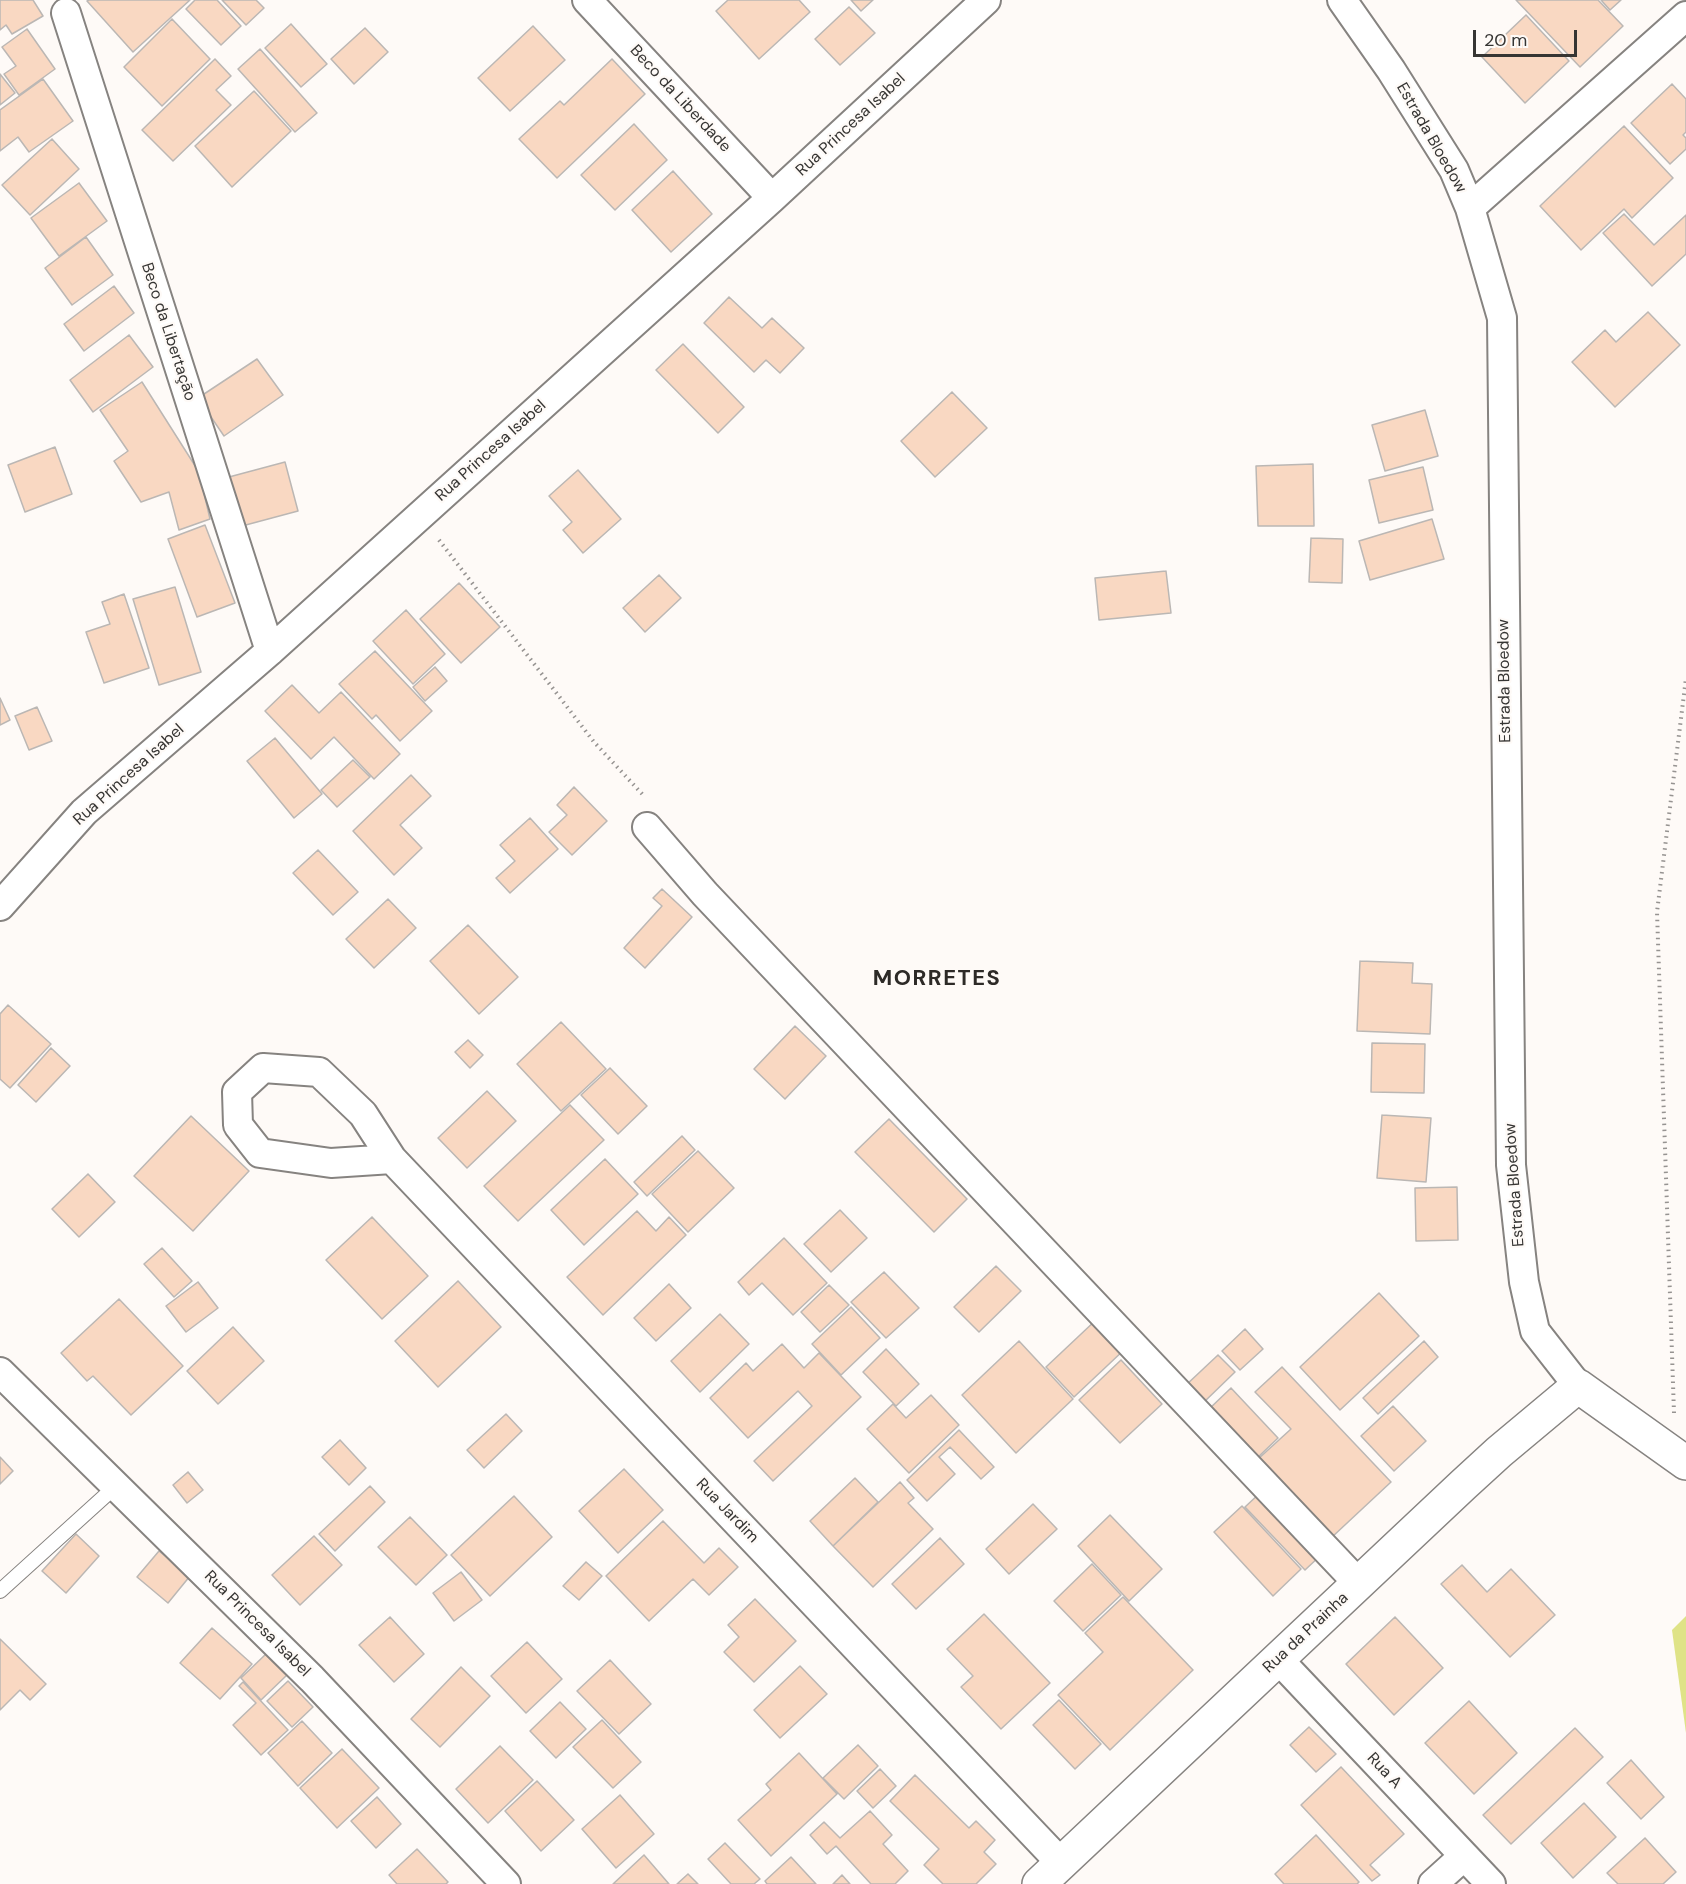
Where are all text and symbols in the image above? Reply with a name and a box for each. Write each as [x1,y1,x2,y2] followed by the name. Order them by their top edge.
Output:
[1476,18,1580,56] scale bar
[1484,28,1527,52] text: 20 m
[625,41,735,157] street label: Beco da Liberdade
[792,69,910,181] street label: Rua Princesa Isabel
[1392,80,1470,196] street label: Estrada Bloedow
[137,260,199,404] street label: Beco da Libertação
[432,396,550,506] street label: Rua Princesa Isabel
[1494,619,1516,743] street label: Estrada Bloedow
[70,720,188,830] street label: Rua Princesa Isabel
[873,966,1001,992] district label: MORRETES
[1501,1123,1529,1247] street label: Estrada Bloedow
[692,1475,762,1547] street label: Rua Jardim
[200,1567,314,1681] street label: Rua Princesa Isabel
[1259,1589,1353,1677] street label: Rua da Prainha
[1363,1749,1405,1793] street label: Rua A

